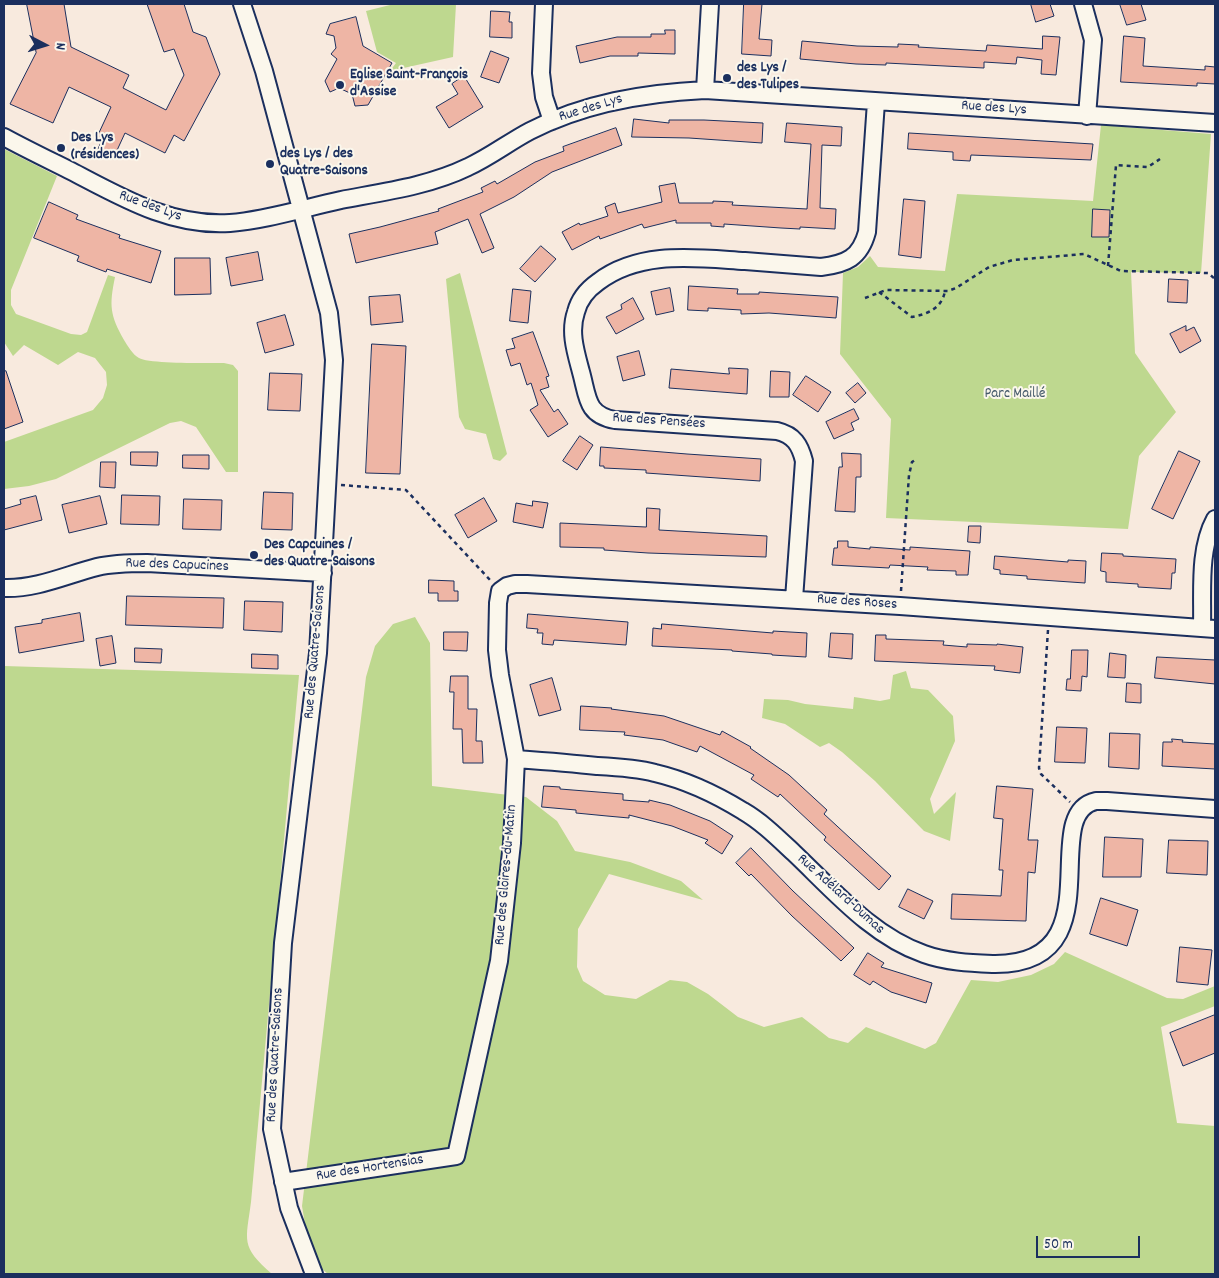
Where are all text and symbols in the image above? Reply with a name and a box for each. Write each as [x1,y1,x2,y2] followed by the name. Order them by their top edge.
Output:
[20,20,70,70] north arrow
[50,42,70,51] text: N
[737,60,799,95] place label: des Lys / des Tulipes
[350,67,468,102] place label: Eglise Saint-François d'Assise
[721,72,733,84] marker: des Lys / des Tulipes
[334,79,346,91] marker: Eglise Saint-François d'Assise
[557,91,625,127] street label: Rue des Lys
[961,98,1027,120] street label: Rue des Lys
[71,130,139,165] place label: Des Lys (résidences)
[55,142,67,154] marker: Des Lys (résidences)
[280,146,368,181] place label: des Lys / des Quatre-Saisons
[264,158,276,170] marker: des Lys / des Quatre-Saisons
[116,187,184,227] street label: Rue des Lys
[984,386,1046,404] park label: Parc Maillé
[612,410,706,434] street label: Rue des Pensées
[264,537,375,572] place label: Des Capcuines / des Quatre-Saisons
[248,549,260,561] marker: Des Capcuines / des Quatre-Saisons
[125,555,229,577] street label: Rue des Capucines
[301,584,331,720] street label: Rue des Quatre-Saisons
[816,591,898,615] street label: Rue des Roses
[492,804,522,946] street label: Rue des Gloires-du-Matin
[792,851,888,939] street label: Rue Adélard-Dumas
[263,987,289,1123] street label: Rue des Quatre-Saisons
[315,1152,425,1186] street label: Rue des Hortensias
[1039,1226,1143,1258] scale bar
[1044,1234,1073,1256] text: 50 m

